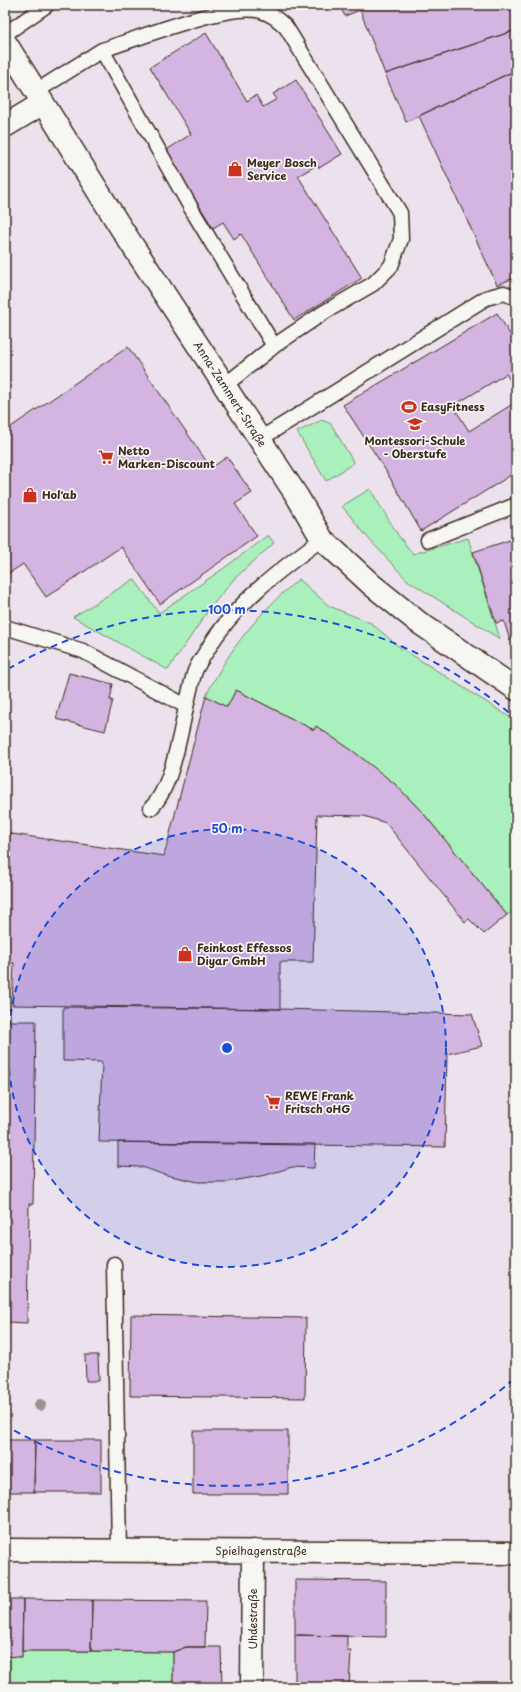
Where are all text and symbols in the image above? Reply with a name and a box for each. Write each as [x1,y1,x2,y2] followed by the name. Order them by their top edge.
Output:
[247,154,317,184] place label: Meyer Bosch Service
[226,160,244,178] shop icon: Meyer Bosch Service
[190,337,271,450] street label: Anna-Zammert-Straße
[400,398,418,416] sports icon: EasyFitness
[421,398,485,415] place label: EasyFitness
[406,415,424,433] school or university icon: Montessori-Schule - Oberstufe
[365,432,465,462] place label: Montessori-Schule - Oberstufe
[118,442,215,472] place label: Netto Marken-Discount
[97,448,115,466] supermarket icon: Netto Marken-Discount
[21,486,39,504] shop icon: Hol'ab
[42,486,77,503] place label: Hol'ab
[208,600,246,618] text: 100 m
[211,819,243,837] text: 50 m
[197,939,292,969] place label: Feinkost Effessos Diyar GmbH
[176,945,194,963] shop icon: Feinkost Effessos Diyar GmbH
[220,1041,234,1055] centre of rings
[285,1087,355,1117] place label: REWE Frank Fritsch oHG
[264,1093,282,1111] supermarket icon: REWE Frank Fritsch oHG
[215,1542,307,1559] street label: Spielhagenstraße
[244,1588,261,1650] street label: Uhdestraße

